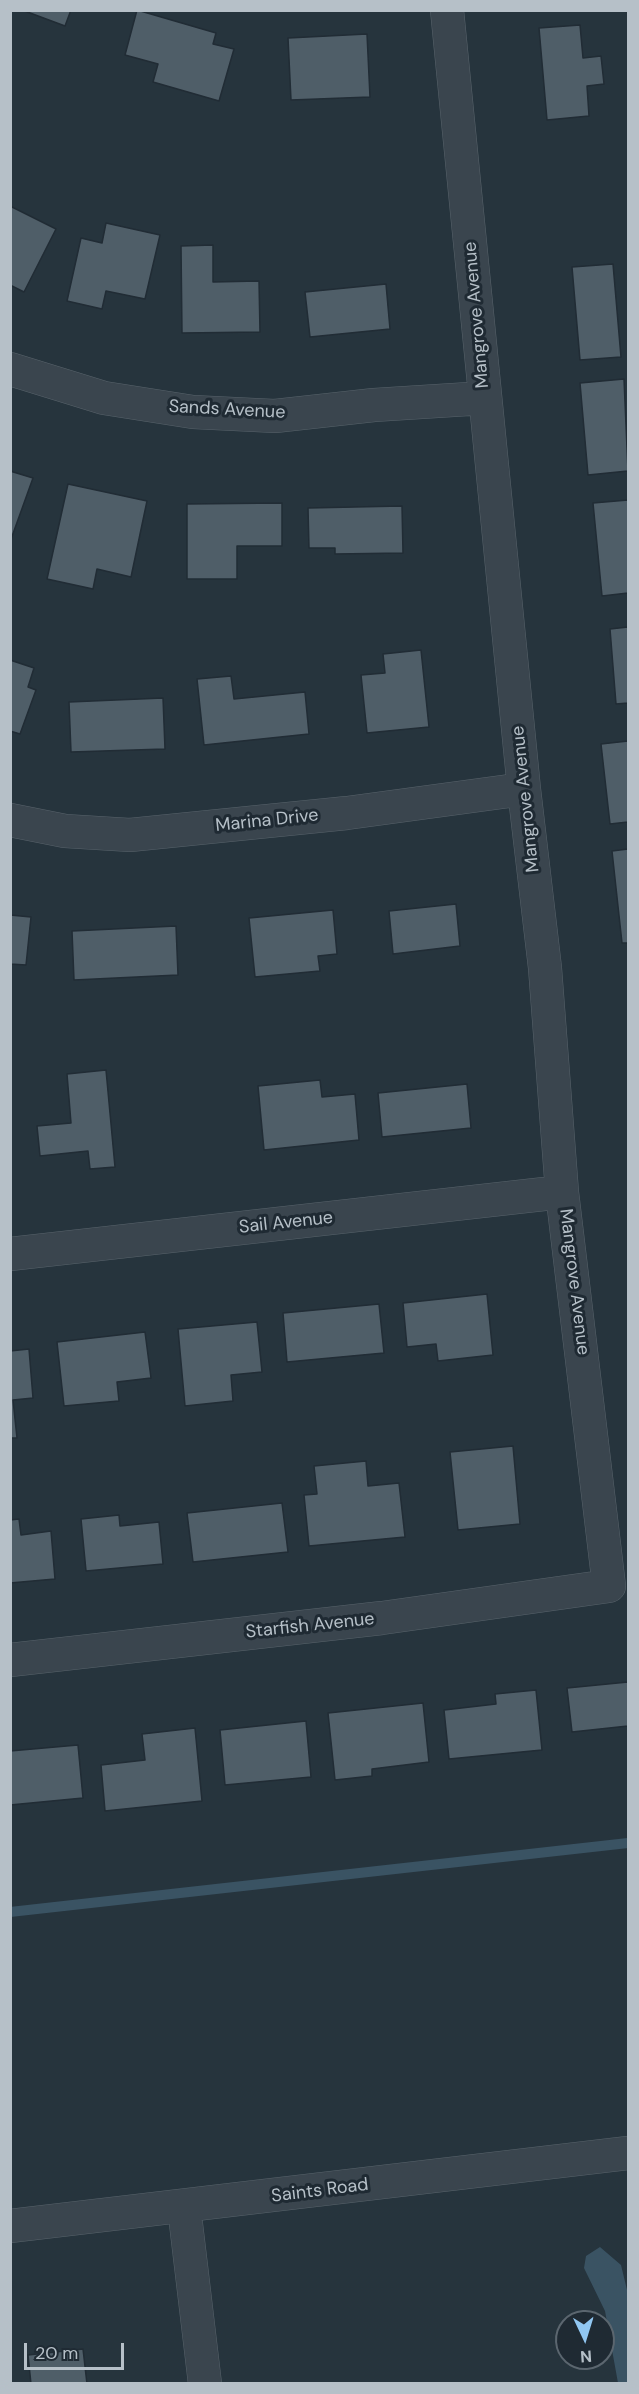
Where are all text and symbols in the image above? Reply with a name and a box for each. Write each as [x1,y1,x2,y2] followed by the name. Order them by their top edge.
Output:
[460,241,494,389] street label: Mangrove Avenue
[168,396,286,424] street label: Sands Avenue
[508,725,544,873] street label: Mangrove Avenue
[214,805,320,837] street label: Marina Drive
[238,1207,334,1239] street label: Sail Avenue
[554,1208,594,1356] street label: Mangrove Avenue
[245,1608,375,1644] street label: Starfish Avenue
[270,2174,370,2208] street label: Saints Road
[555,2310,615,2370] north arrow
[27,2331,128,2369] scale bar
[35,2341,78,2365] text: 20 m
[580,2346,593,2367] text: N

